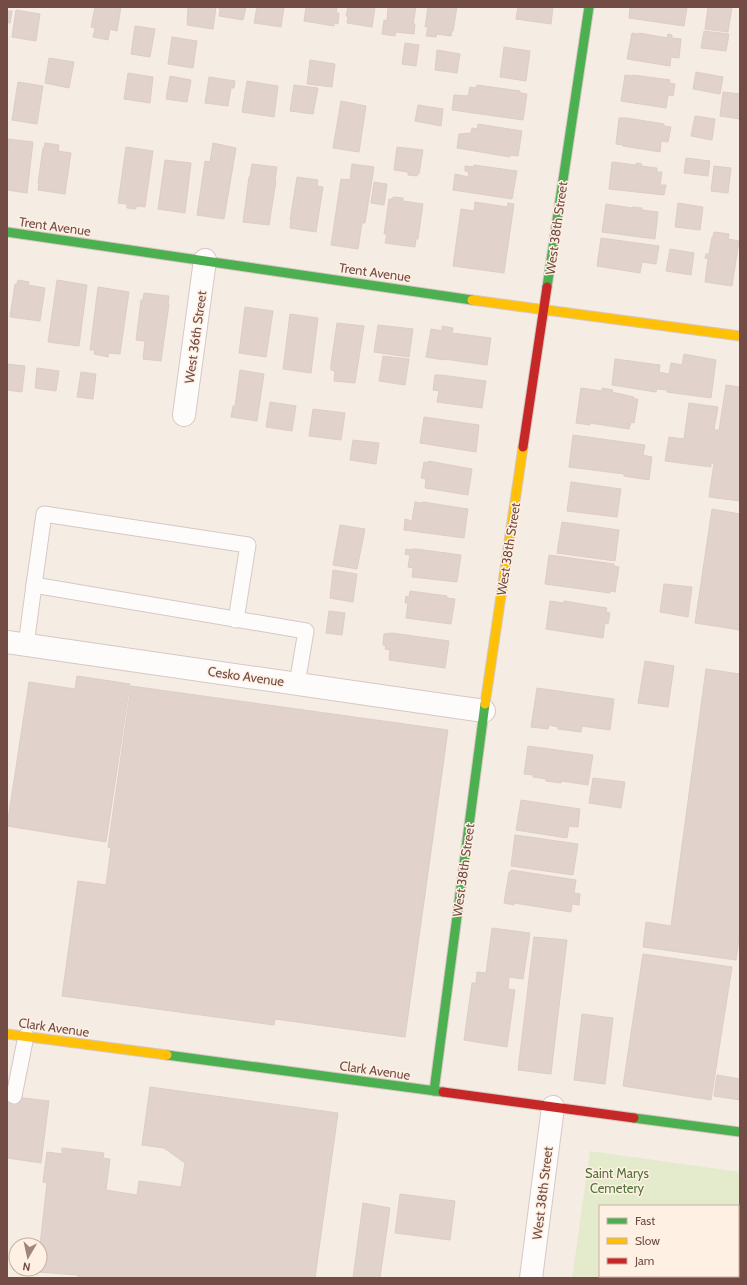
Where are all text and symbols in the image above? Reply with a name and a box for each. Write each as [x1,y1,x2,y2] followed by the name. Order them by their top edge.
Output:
[542,180,571,276] street label: West 38th Street
[18,213,92,239] street label: Trent Avenue
[338,259,412,285] street label: Trent Avenue
[181,289,210,384] street label: West 36th Street
[493,501,523,597] street label: West 38th Street
[207,663,285,689] street label: Cesko Avenue
[449,822,478,918] street label: West 38th Street
[18,1014,91,1040] street label: Clark Avenue
[339,1057,412,1083] street label: Clark Avenue
[528,1145,556,1241] street label: West 38th Street
[585,1165,650,1196] park label: Saint Marys Cemetery
[599,1205,739,1277] legend
[635,1213,655,1228] text: Fast
[635,1233,660,1248] text: Slow
[8,1237,48,1277] north arrow
[634,1253,654,1268] text: Jam
[21,1259,31,1274] text: N

